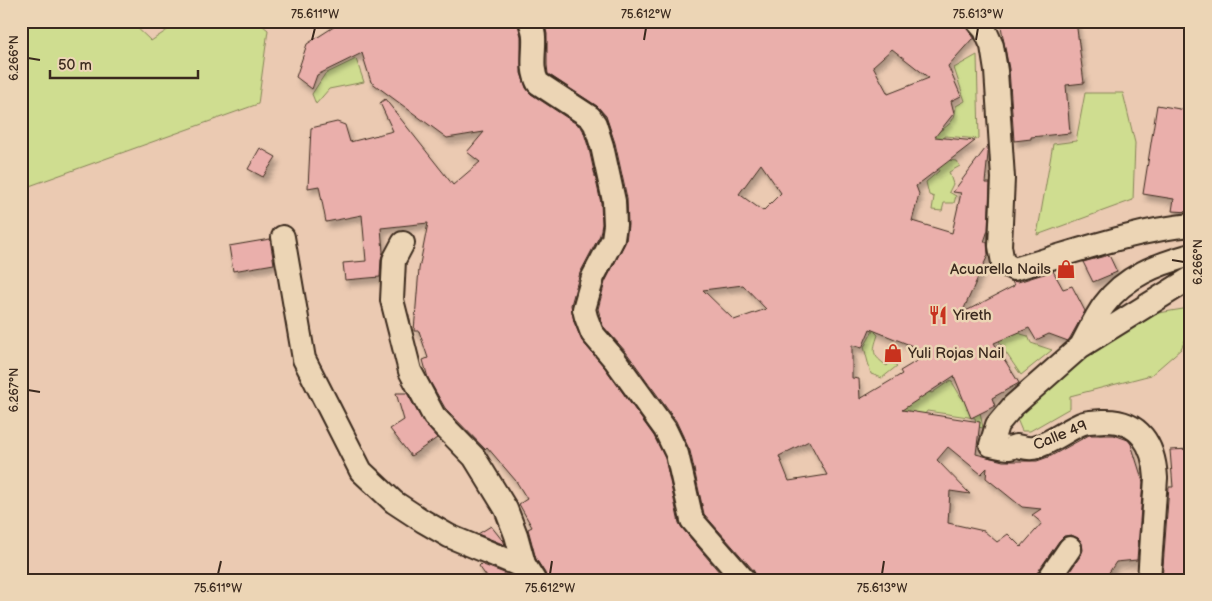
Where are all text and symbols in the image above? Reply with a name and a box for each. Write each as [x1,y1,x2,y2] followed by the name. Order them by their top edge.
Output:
[291,7,339,22] text: 75.611°W
[621,7,671,22] text: 75.612°W
[953,7,1003,22] text: 75.613°W
[7,35,22,81] text: 6.266°N
[50,48,198,80] scale bar
[58,56,92,75] text: 50 m
[1191,239,1206,285] text: 6.266°N
[1055,258,1077,280] shop icon: Acuarella Nails
[950,260,1052,279] place label: Acuarella Nails
[927,304,949,326] restaurant icon: Yireth
[952,306,992,325] place label: Yireth
[882,342,904,364] shop icon: Yuli Rojas Nail
[907,344,1004,363] place label: Yuli Rojas Nail
[7,368,22,412] text: 6.267°N
[1030,416,1090,455] street label: Calle 49
[194,581,242,596] text: 75.611°W
[525,581,575,596] text: 75.612°W
[857,581,907,596] text: 75.613°W

